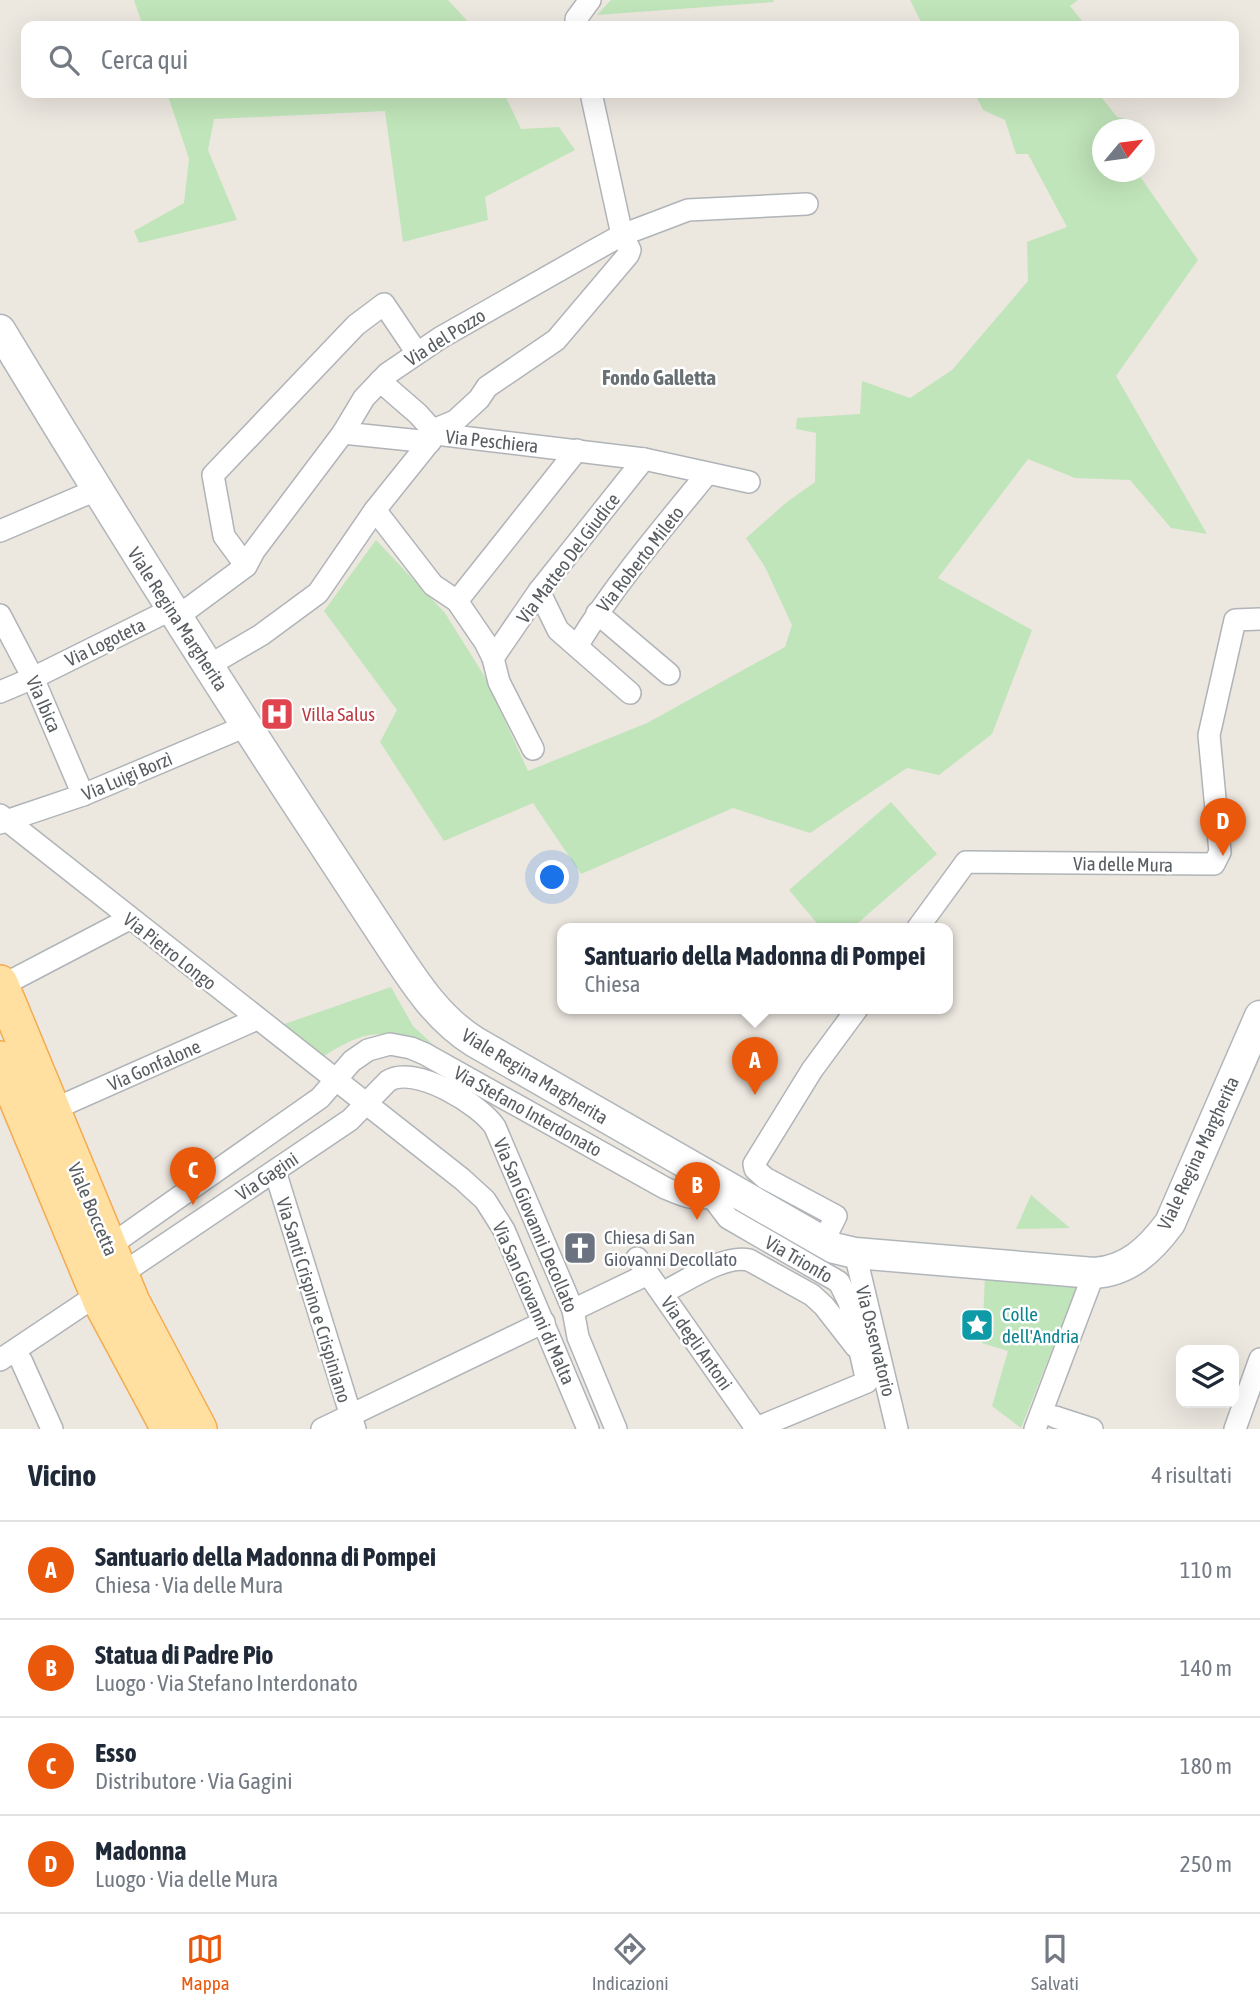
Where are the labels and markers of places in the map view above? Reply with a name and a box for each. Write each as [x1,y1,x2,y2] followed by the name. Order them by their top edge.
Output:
[258,695,296,733] hospital icon: Villa Salus
[302,703,375,725] place label: Villa Salus
[1200,798,1246,856] pin: D
[732,1037,778,1095] pin: A
[170,1147,216,1205] pin: C
[674,1162,720,1220] pin: B
[604,1226,737,1270] place label: Chiesa di San Giovanni Decollato
[561,1229,599,1267] church icon: Chiesa di San Giovanni Decollato
[1002,1303,1079,1347] place label: Colle dell'Andria
[958,1306,996,1344] place icon: Colle dell'Andria

